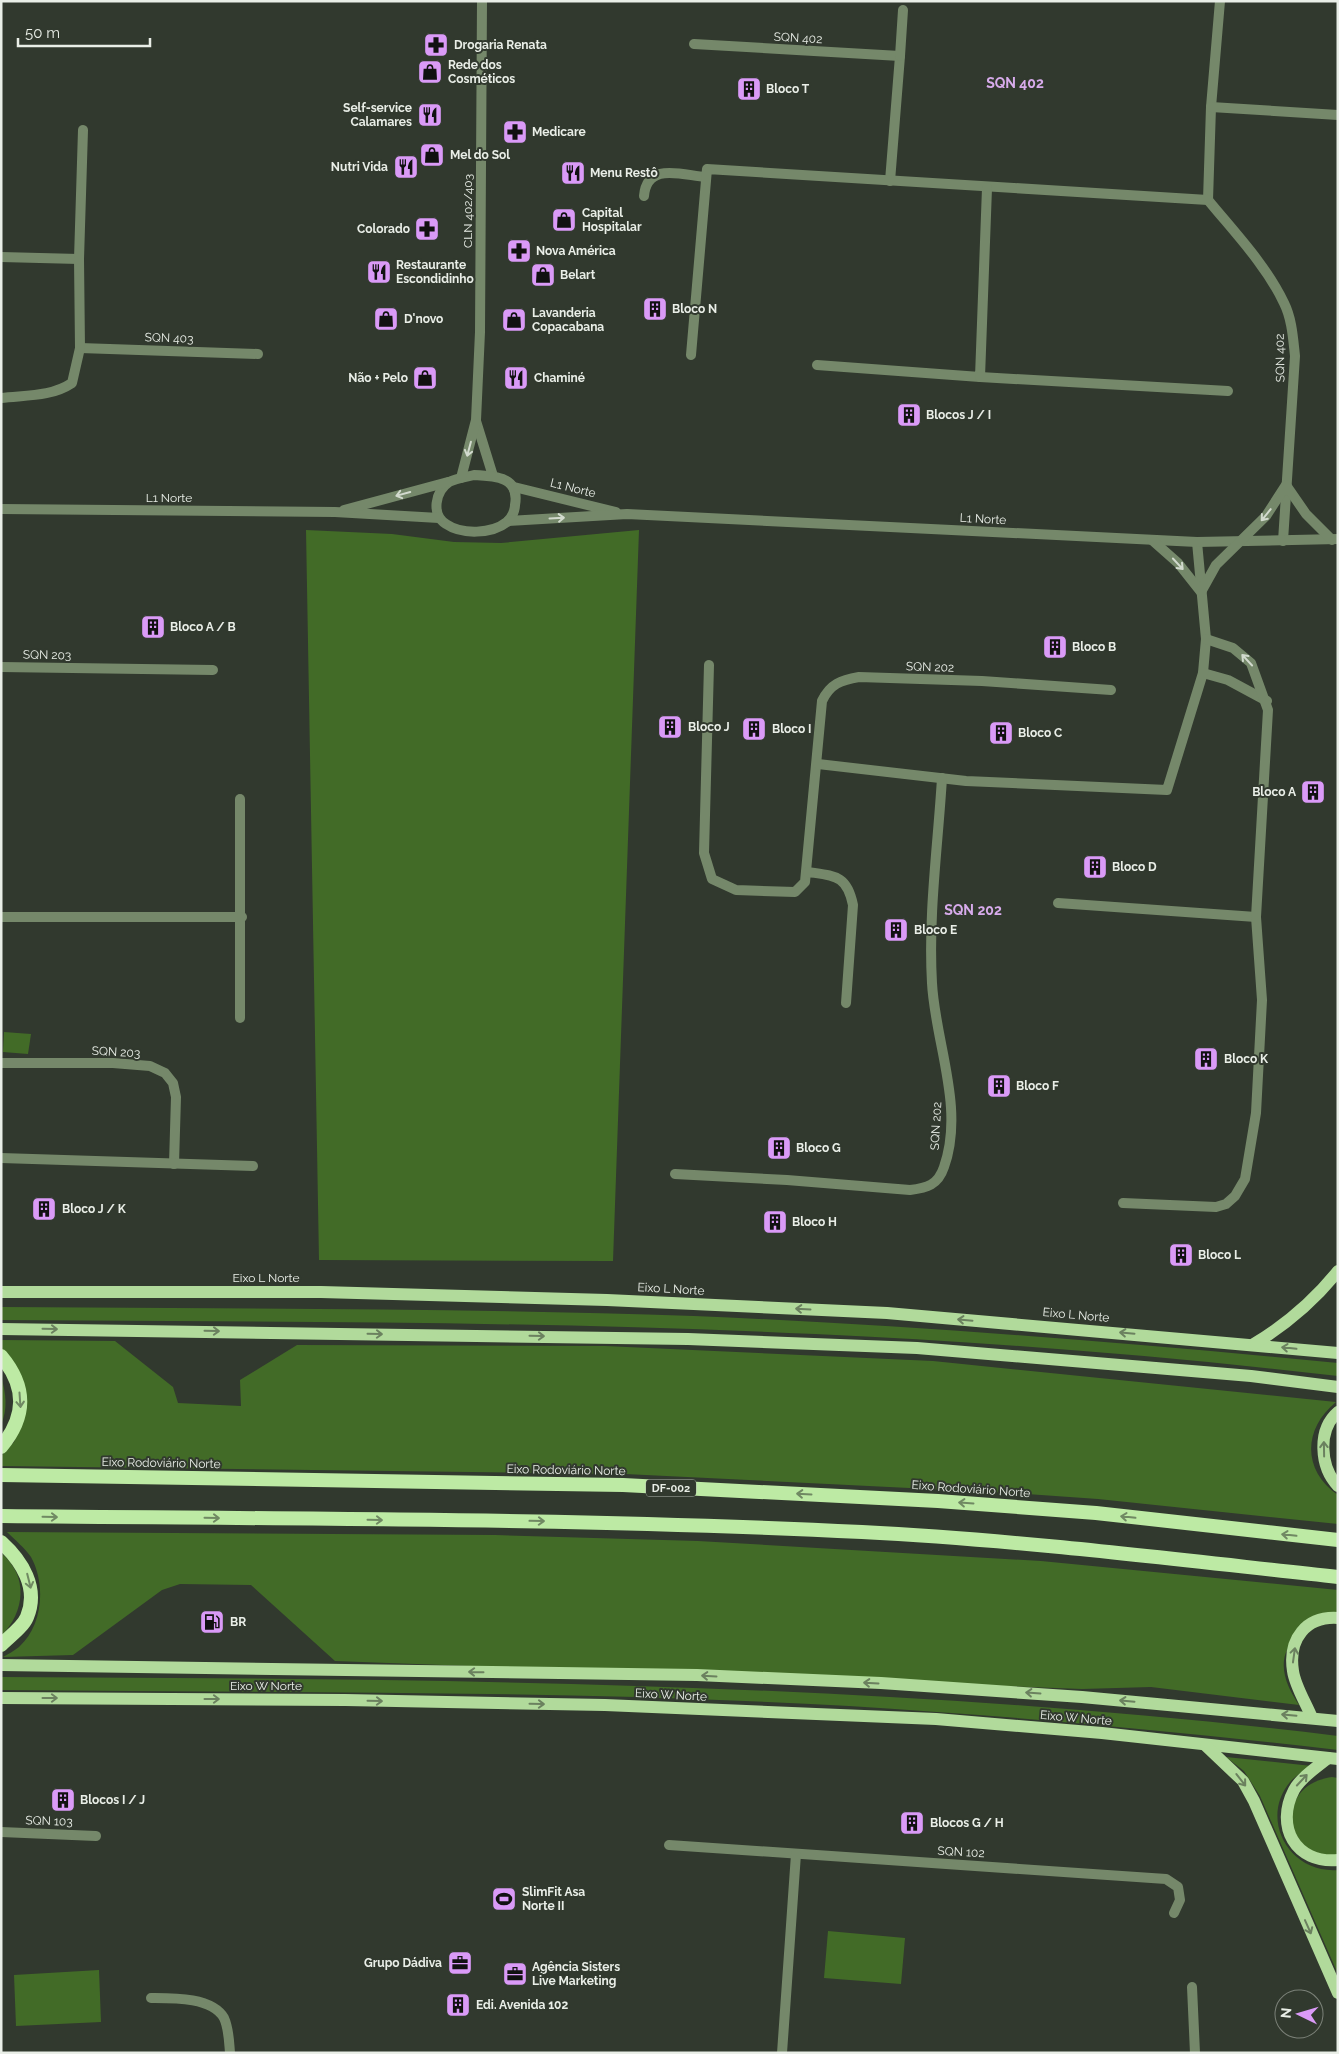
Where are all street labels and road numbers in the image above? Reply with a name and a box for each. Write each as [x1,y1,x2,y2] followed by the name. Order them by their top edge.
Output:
[773,30,823,46] street label: SQN 402
[461,174,475,248] street label: CLN 402/403
[144,330,194,346] street label: SQN 403
[1273,334,1287,382] street label: SQN 402
[549,476,597,500] street label: L1 Norte
[146,491,192,505] street label: L1 Norte
[959,511,1007,527] street label: L1 Norte
[23,648,71,662] street label: SQN 203
[906,659,954,675] street label: SQN 202
[91,1044,141,1060] street label: SQN 203
[928,1101,944,1151] street label: SQN 202
[232,1271,300,1285] street label: Eixo L Norte
[637,1280,705,1298] street label: Eixo L Norte
[1042,1305,1110,1325] street label: Eixo L Norte
[101,1455,221,1471] street label: Eixo Rodoviário Norte
[506,1462,626,1478] street label: Eixo Rodoviário Norte
[911,1478,1031,1500] street label: Eixo Rodoviário Norte
[646,1480,696,1496] road number: DF-002
[230,1679,302,1693] street label: Eixo W Norte
[635,1686,707,1704] street label: Eixo W Norte
[1039,1708,1113,1728] street label: Eixo W Norte
[25,1813,73,1829] street label: SQN 103
[937,1844,985,1860] street label: SQN 102

